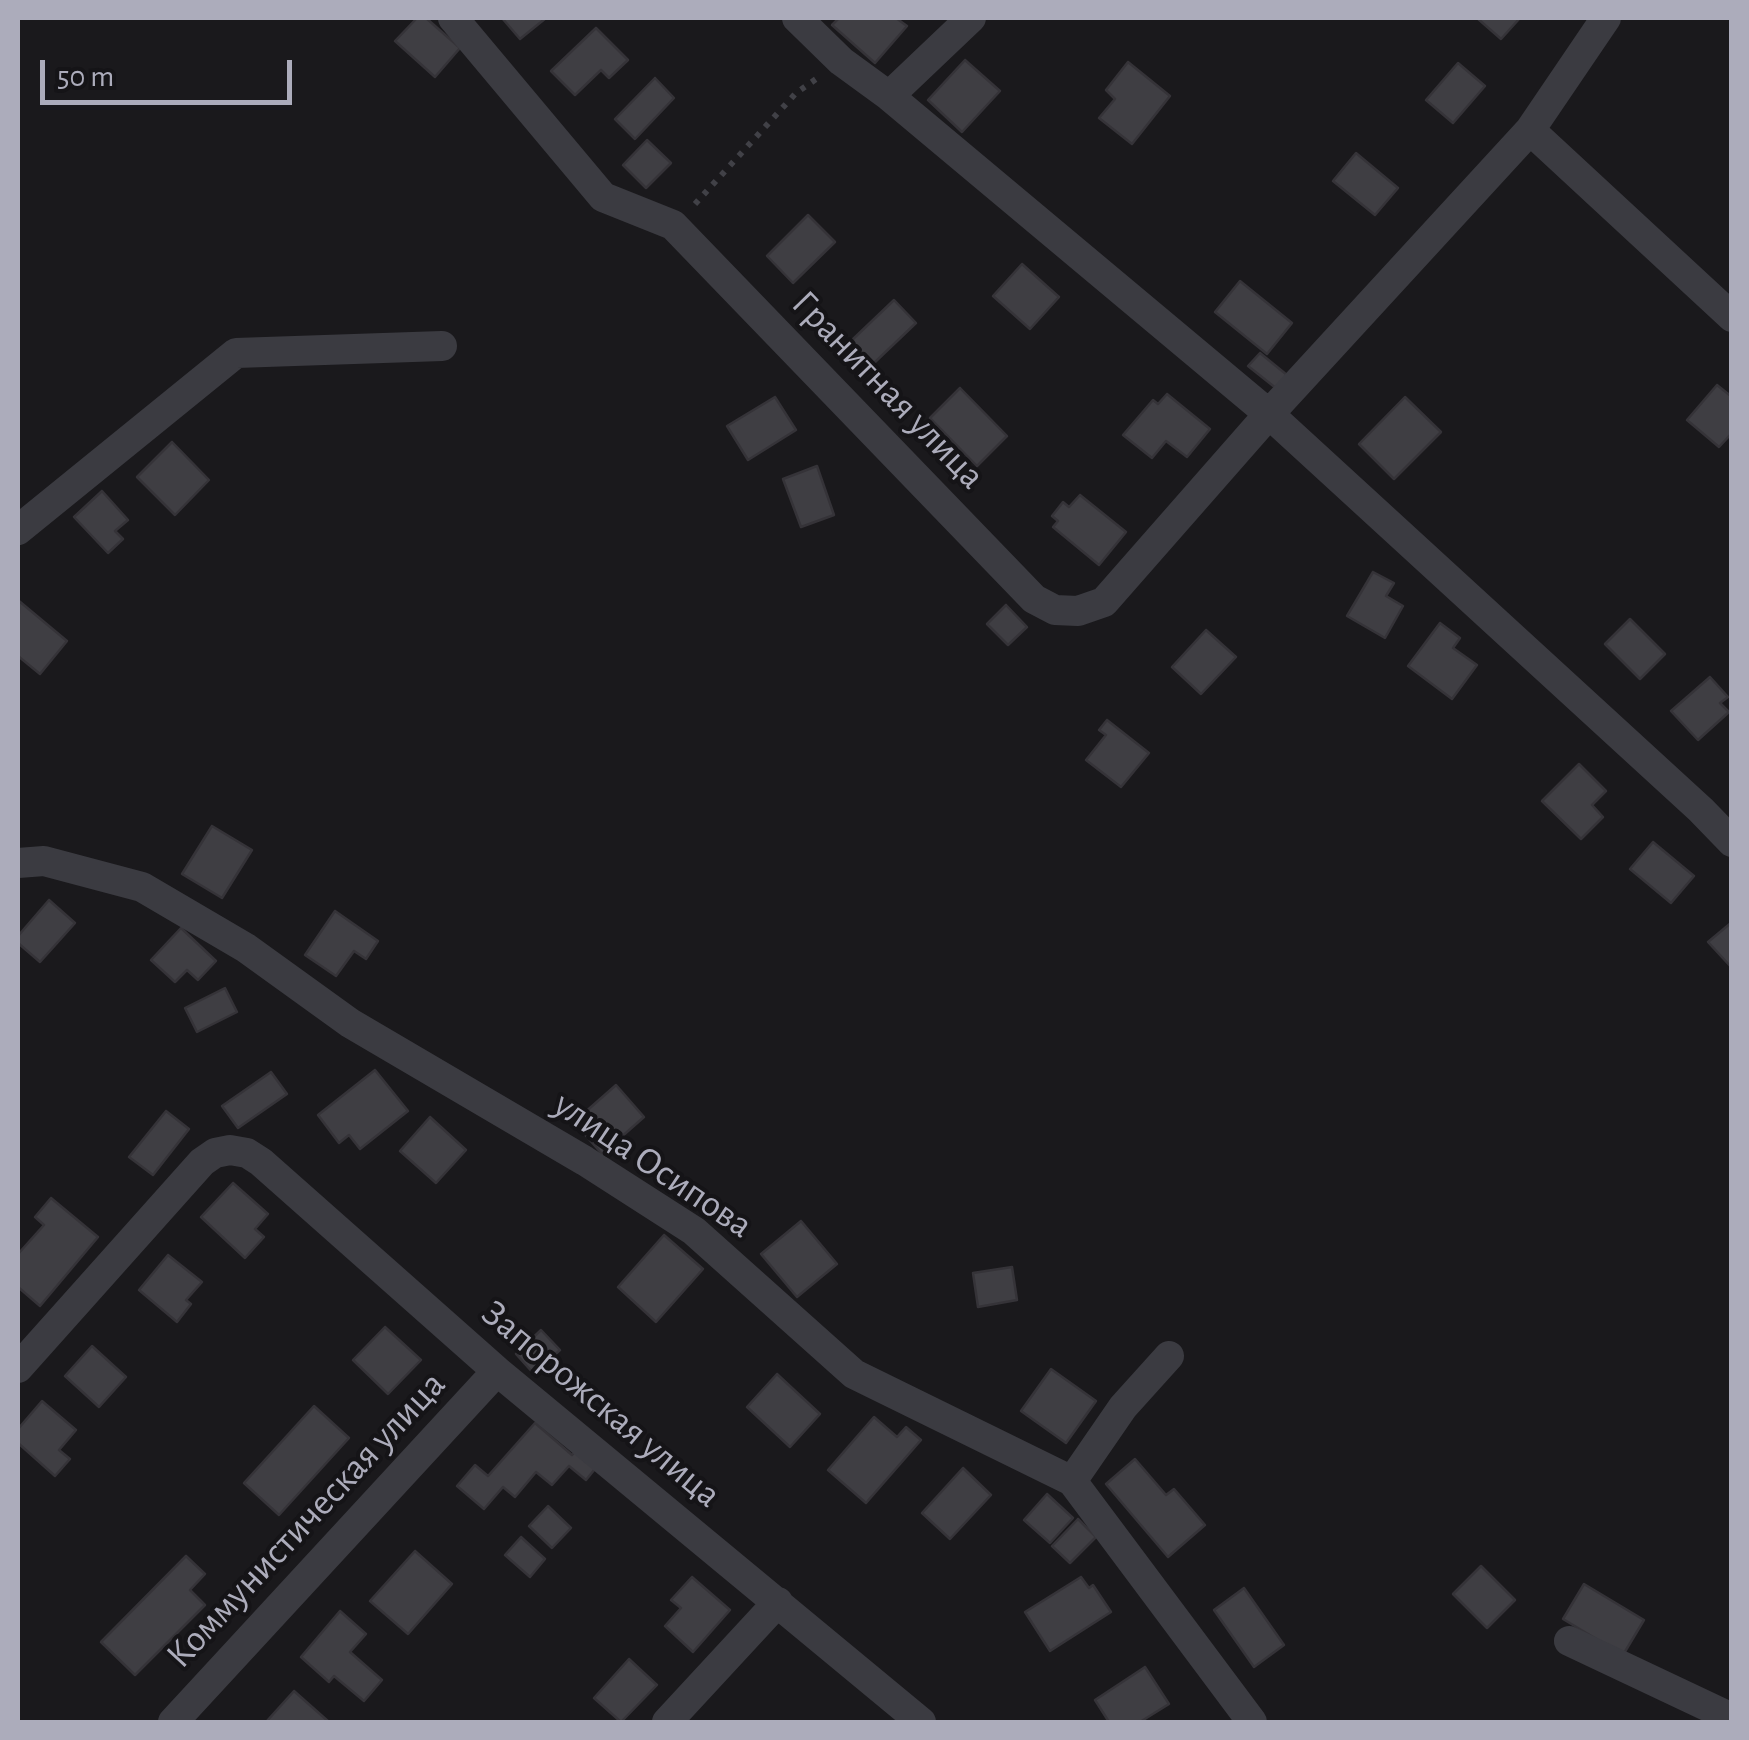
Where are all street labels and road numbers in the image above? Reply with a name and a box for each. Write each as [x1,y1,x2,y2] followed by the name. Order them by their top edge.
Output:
[782,281,994,499] street label: Гранитная улица
[545,1082,761,1248] street label: улица Осипова
[472,1291,730,1517] street label: Запорожская улица
[157,1362,455,1678] street label: Коммунистическая улица

